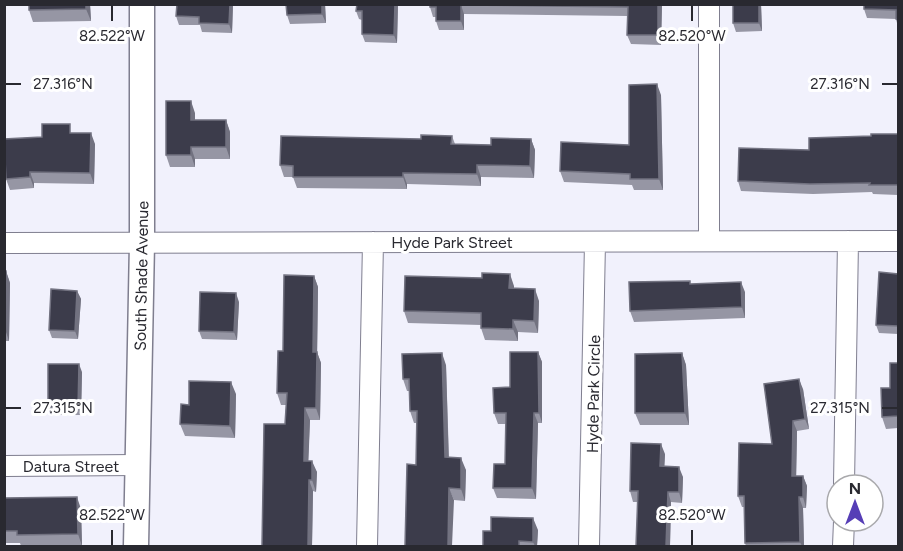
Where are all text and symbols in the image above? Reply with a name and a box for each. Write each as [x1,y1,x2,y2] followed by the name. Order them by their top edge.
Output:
[79,27,146,45] text: 82.522°W
[658,27,726,45] text: 82.520°W
[33,75,93,93] text: 27.316°N
[810,75,870,93] text: 27.316°N
[131,201,152,351] street label: South Shade Avenue
[391,233,513,252] street label: Hyde Park Street
[583,334,604,453] street label: Hyde Park Circle
[33,399,93,417] text: 27.315°N
[810,399,870,417] text: 27.315°N
[23,457,119,476] street label: Datura Street
[825,473,885,533] north arrow
[849,479,861,498] text: N
[79,506,146,524] text: 82.522°W
[658,506,726,524] text: 82.520°W

